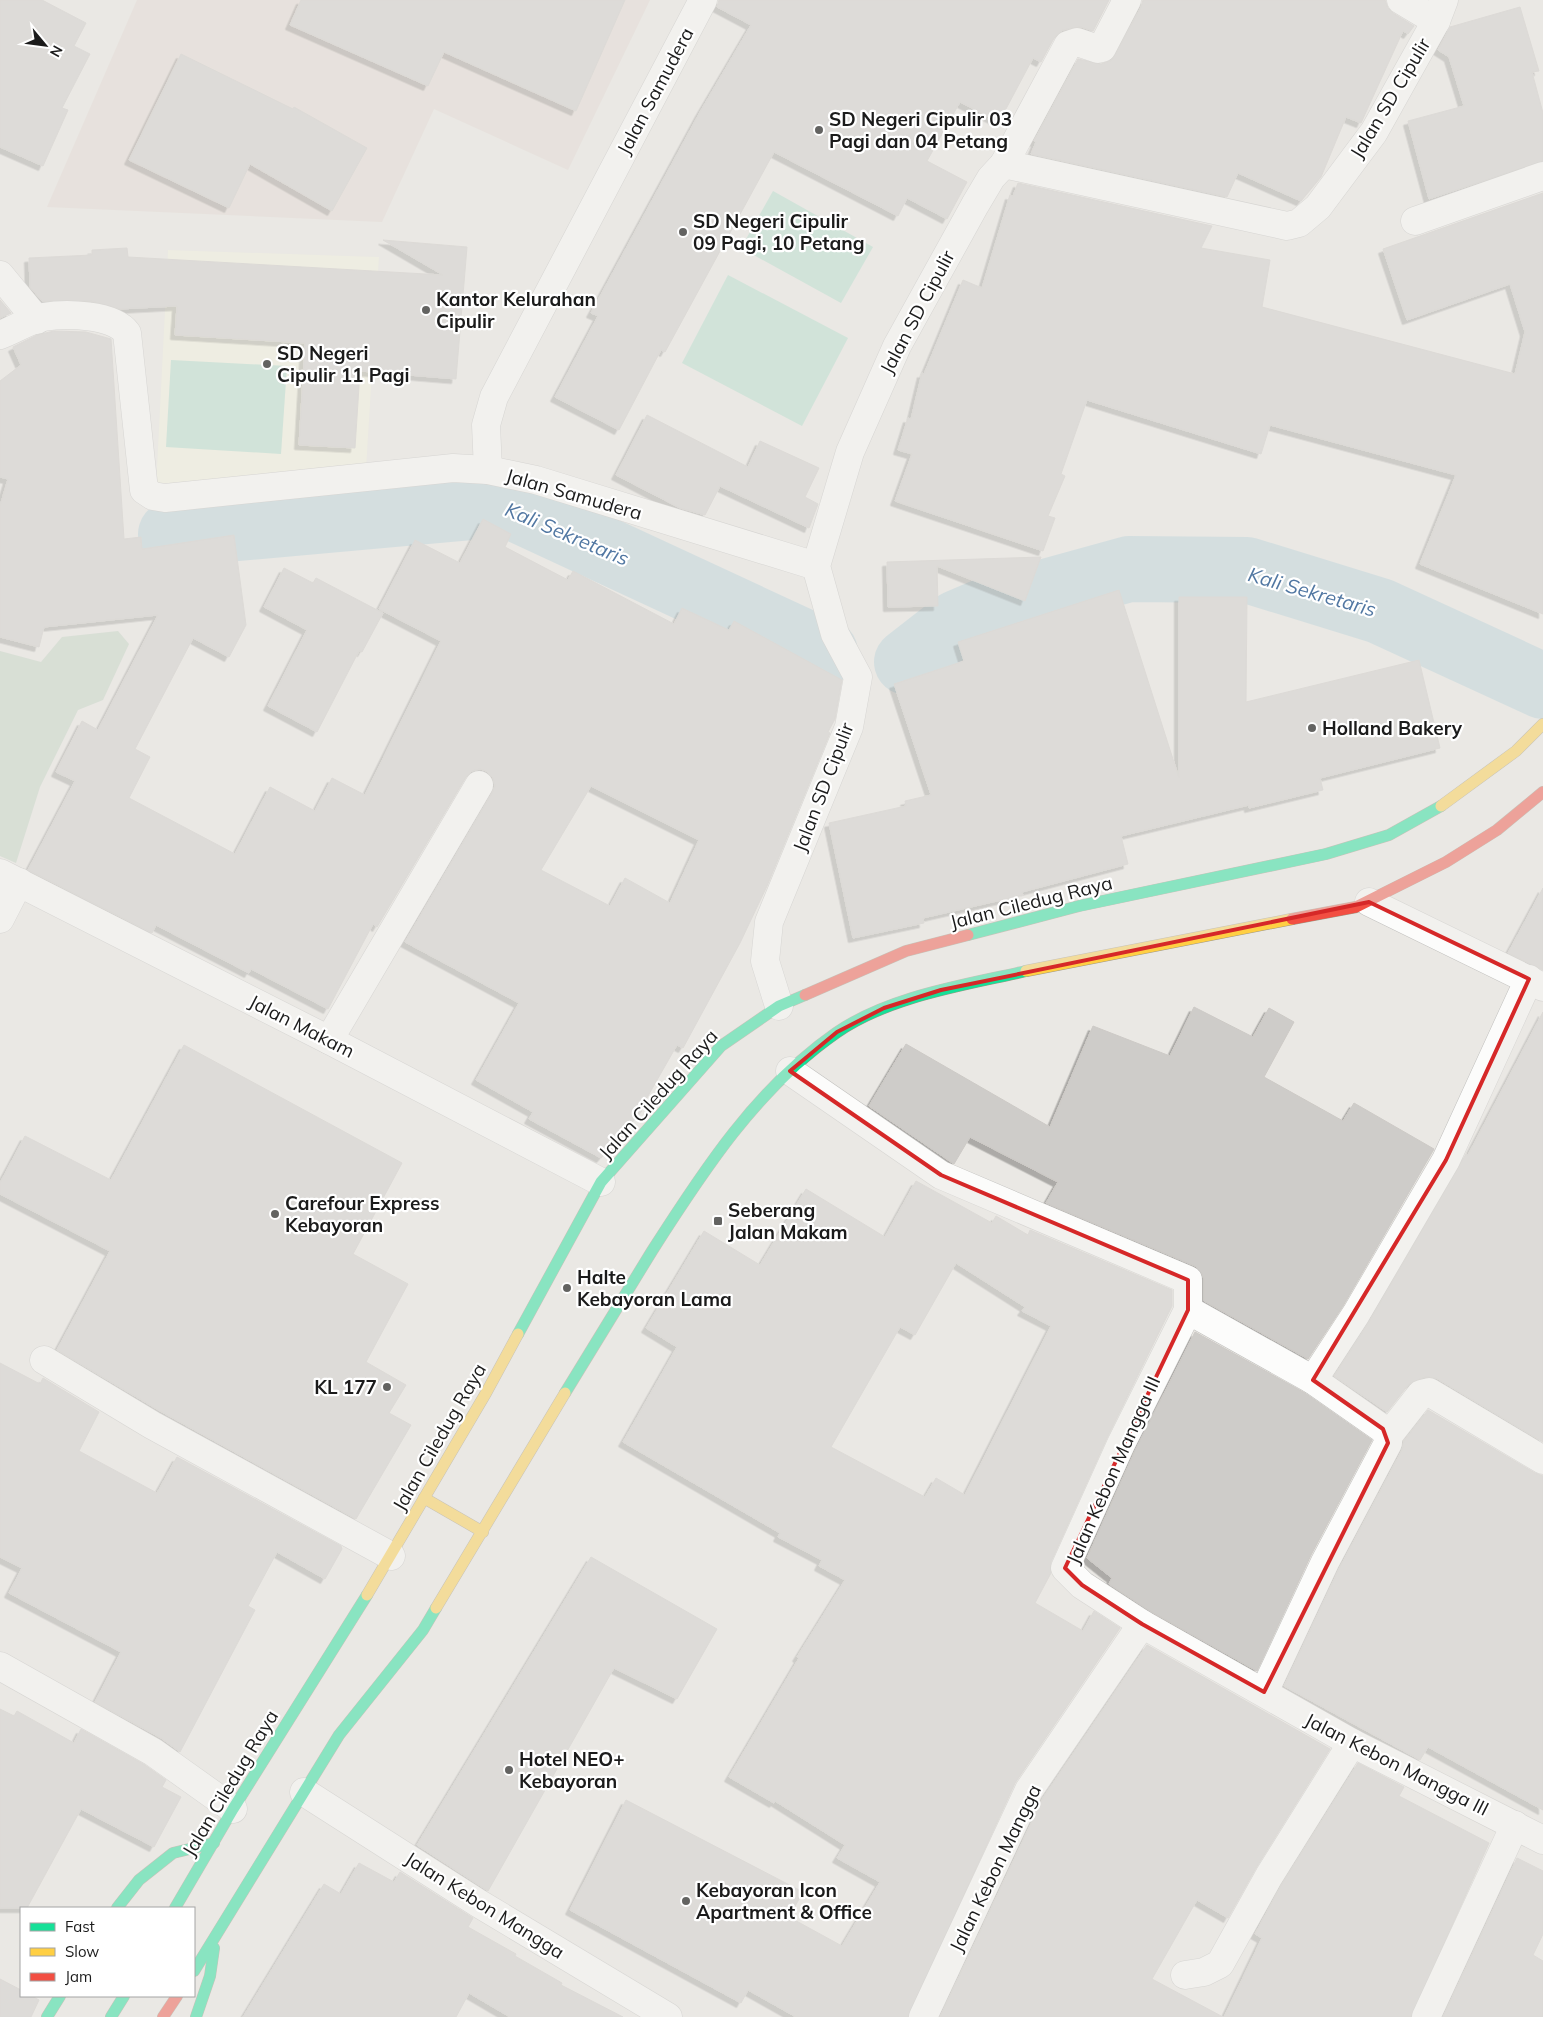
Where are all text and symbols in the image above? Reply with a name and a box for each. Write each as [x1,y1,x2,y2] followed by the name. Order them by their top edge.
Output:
[20,20,70,70] north arrow
[611,23,699,159] street label: Jalan Samudera
[1345,33,1435,163] street label: Jalan SD Cipulir
[46,42,67,60] text: N
[829,107,1012,153] place label: SD Negeri Cipulir 03 Pagi dan 04 Petang
[813,124,825,136] marker: SD Negeri Cipulir 03 Pagi dan 04 Petang
[693,209,865,255] place label: SD Negeri Cipulir 09 Pagi, 10 Petang
[677,226,689,238] marker: SD Negeri Cipulir 09 Pagi, 10 Petang
[874,246,960,378] street label: Jalan SD Cipulir
[436,287,596,333] place label: Kantor Kelurahan Cipulir
[420,304,432,316] marker: Kantor Kelurahan Cipulir
[277,341,409,387] place label: SD Negeri Cipulir 11 Pagi
[261,358,273,370] marker: SD Negeri Cipulir 11 Pagi
[503,463,645,525] street label: Jalan Samudera
[502,496,633,571] water label: Kali Sekretaris
[1245,561,1379,622] water label: Kali Sekretaris
[1322,716,1463,740] place label: Holland Bakery
[787,719,859,855] street label: Jalan SD Cipulir
[1306,722,1318,734] marker: Holland Bakery
[947,870,1115,934] street label: Jalan Ciledug Raya
[245,989,359,1063] street label: Jalan Makam
[593,1024,723,1164] street label: Jalan Ciledug Raya
[285,1191,439,1237] place label: Carefour Express Kebayoran
[728,1198,848,1244] place label: Seberang Jalan Makam
[269,1208,281,1220] marker: Carefour Express Kebayoran
[712,1215,724,1227] marker: Seberang Jalan Makam
[577,1265,732,1311] place label: Halte Kebayoran Lama
[561,1282,573,1294] marker: Halte Kebayoran Lama
[387,1359,491,1515] street label: Jalan Ciledug Raya
[1061,1372,1165,1568] street label: Jalan Kebon Mangga III
[314,1375,377,1399] place label: KL 177
[381,1381,393,1393] marker: KL 177
[177,1705,283,1861] street label: Jalan Ciledug Raya
[1301,1707,1493,1821] street label: Jalan Kebon Mangga III
[519,1747,625,1793] place label: Hotel NEO+ Kebayoran
[503,1764,515,1776] marker: Hotel NEO+ Kebayoran
[944,1780,1046,1956] street label: Jalan Kebon Mangga
[401,1846,569,1964] street label: Jalan Kebon Mangga
[696,1878,872,1924] place label: Kebayoran Icon Apartment & Office
[680,1895,692,1907] marker: Kebayoran Icon Apartment & Office
[20,1907,195,1997] legend
[65,1917,95,1936] text: Fast
[65,1942,99,1961] text: Slow
[65,1967,92,1986] text: Jam

